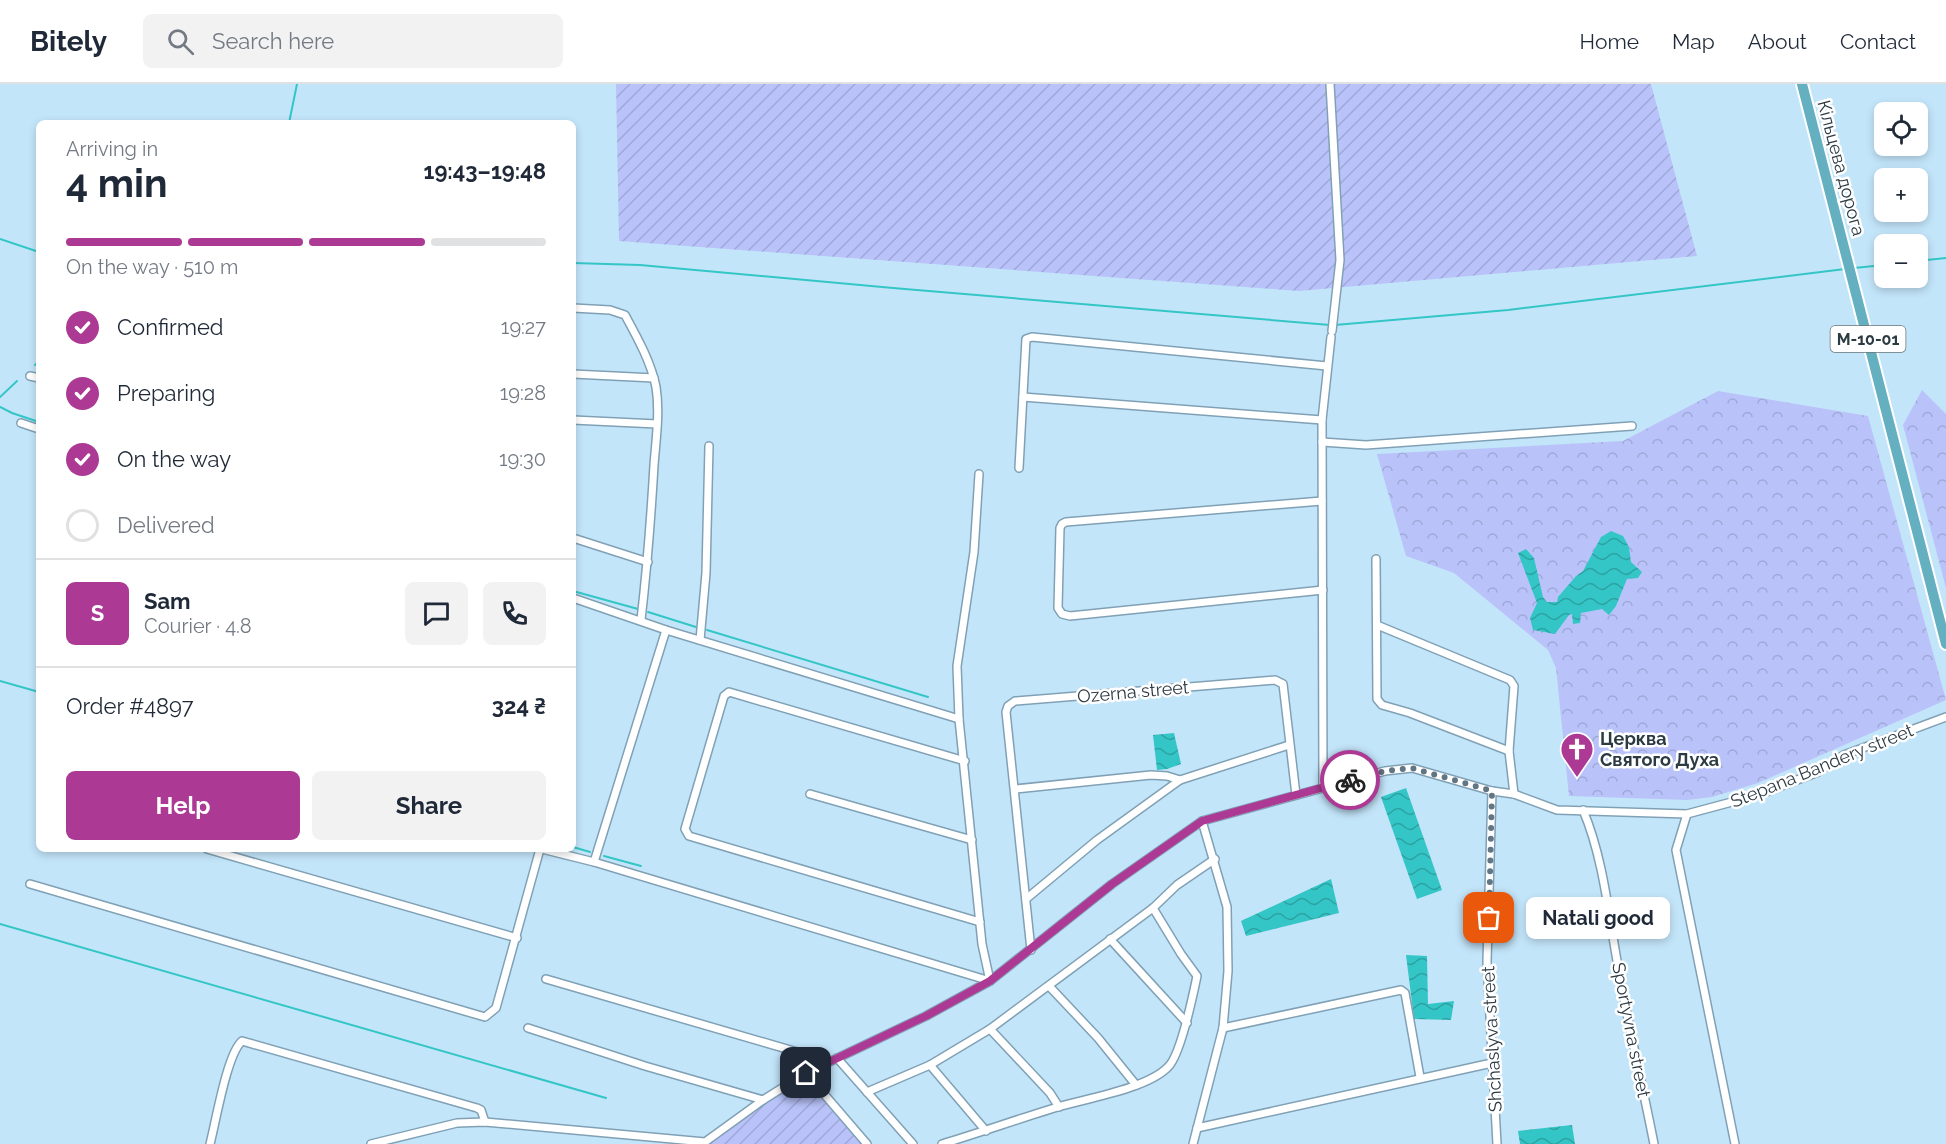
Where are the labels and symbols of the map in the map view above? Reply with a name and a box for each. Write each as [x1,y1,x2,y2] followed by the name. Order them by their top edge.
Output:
[1813,98,1870,238] street label: Кільцева дорога
[1830,326,1906,352] road number: М-10-01
[1076,676,1190,707] street label: Ozerna street
[1727,719,1916,812] street label: Stepana Bandery street
[1600,728,1719,770] place label: Церква Святого Духа
[1559,731,1595,778] church icon: Церква Святого Духа
[1320,750,1380,810] courier
[1463,892,1514,943] pin
[1525,897,1669,939] callout: Natali good
[1608,961,1655,1099] street label: Sportyvna street
[1477,965,1506,1113] street label: Shchaslyva street
[780,1047,831,1098] pin

